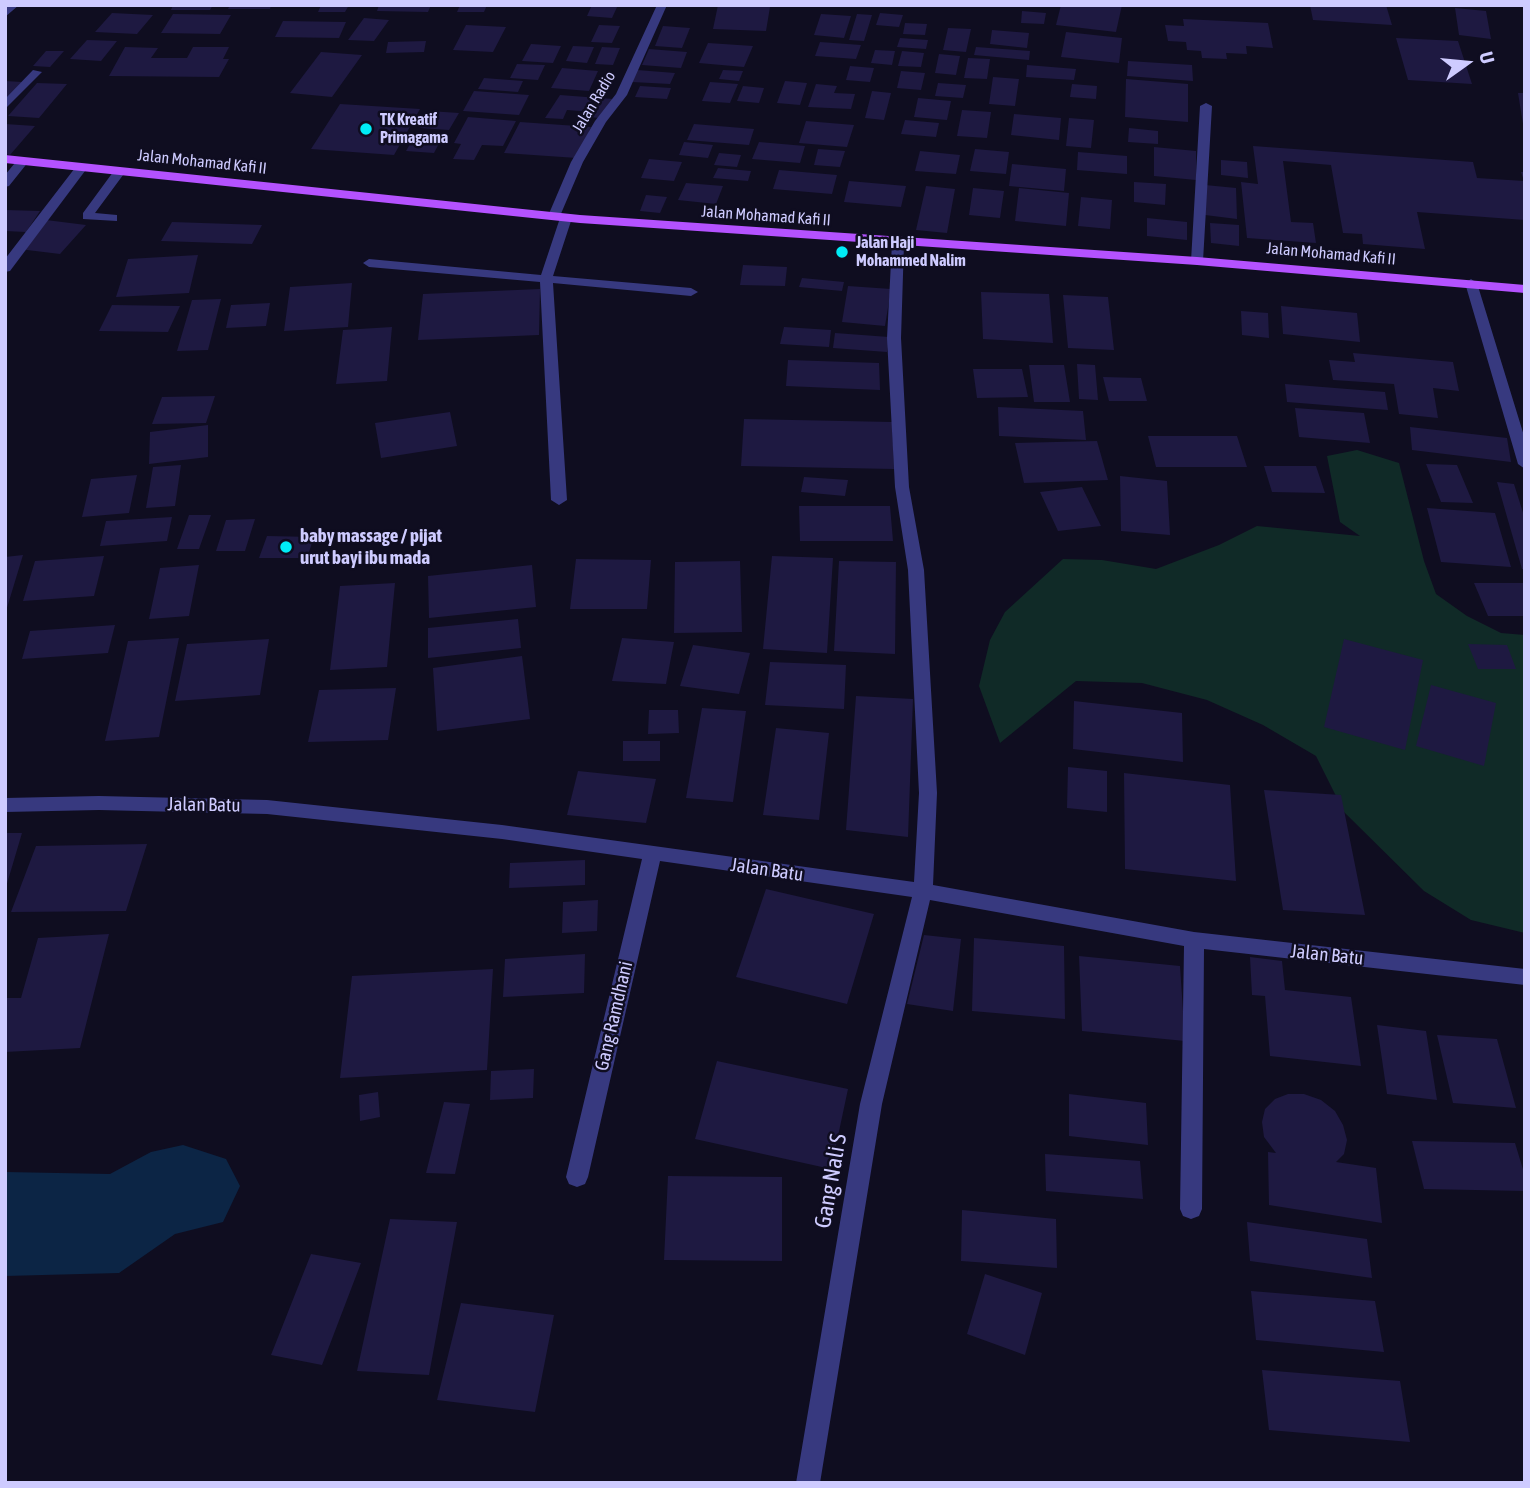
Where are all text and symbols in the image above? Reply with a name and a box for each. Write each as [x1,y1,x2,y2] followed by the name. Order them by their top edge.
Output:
[1432,28,1502,98] north arrow
[1475,49,1499,66] text: U
[568,68,620,136] street label: Jalan Radio
[380,110,448,148] place label: TK Kreatif Primagama
[358,121,374,137] marker: TK Kreatif Primagama
[136,146,268,178] street label: Jalan Mohamad Kafi II
[701,202,831,230] street label: Jalan Mohamad Kafi II
[856,233,966,271] place label: Jalan Haji Mohammed Nalim
[1266,239,1396,269] street label: Jalan Mohamad Kafi II
[834,244,850,260] marker: Jalan Haji Mohammed Nalim
[300,525,442,569] place label: baby massage / pijat urut bayi ibu mada
[278,539,294,555] marker: baby massage / pijat urut bayi ibu mada
[167,793,241,817] street label: Jalan Batu
[729,854,805,886] street label: Jalan Batu
[1289,940,1365,970] street label: Jalan Batu
[590,959,638,1073] street label: Gang Ramdhani
[809,1132,853,1230] street label: Gang Nali S

